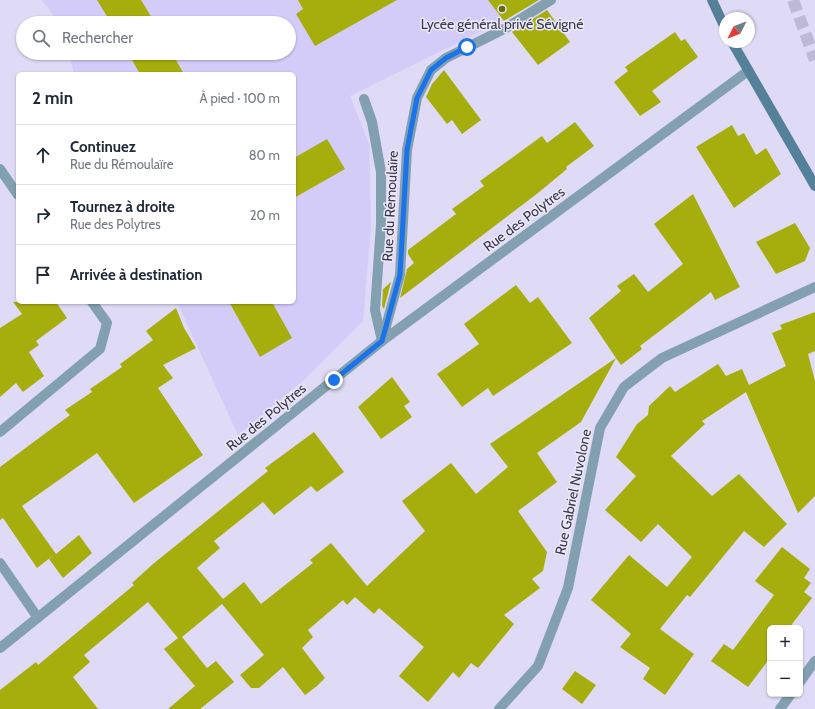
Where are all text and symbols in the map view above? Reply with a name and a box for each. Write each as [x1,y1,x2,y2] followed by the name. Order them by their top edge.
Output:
[497,4,507,14] marker: Lycée général privé Sévigné
[719,12,755,48] north arrow
[421,15,583,33] place label: Lycée général privé Sévigné
[16,16,296,60] search box
[30,27,52,49] icon: search
[62,29,133,47] text: Rechercher
[458,38,476,56] route start
[32,88,73,108] text: 2 min
[200,90,280,106] text: À pied · 100 m
[70,138,136,156] text: Continuez
[32,144,54,166] icon: ahead
[249,147,280,163] text: 80 m
[378,150,402,262] street label: Rue du Rémoulaïre
[70,156,173,172] text: Rue du Rémoulaïre
[480,182,569,256] street label: Rue des Polytres
[70,198,175,216] text: Tournez à droite
[32,204,54,226] icon: right
[250,207,280,223] text: 20 m
[70,216,161,232] text: Rue des Polytres
[32,264,54,286] icon: arrive
[70,266,202,284] text: Arrivée à destination
[325,371,343,389] route end
[222,379,310,455] street label: Rue des Polytres
[551,427,595,557] street label: Rue Gabriel Nuvolone
[767,625,803,697] map controls
[767,625,803,661] button: +
[767,661,803,697] button: −

